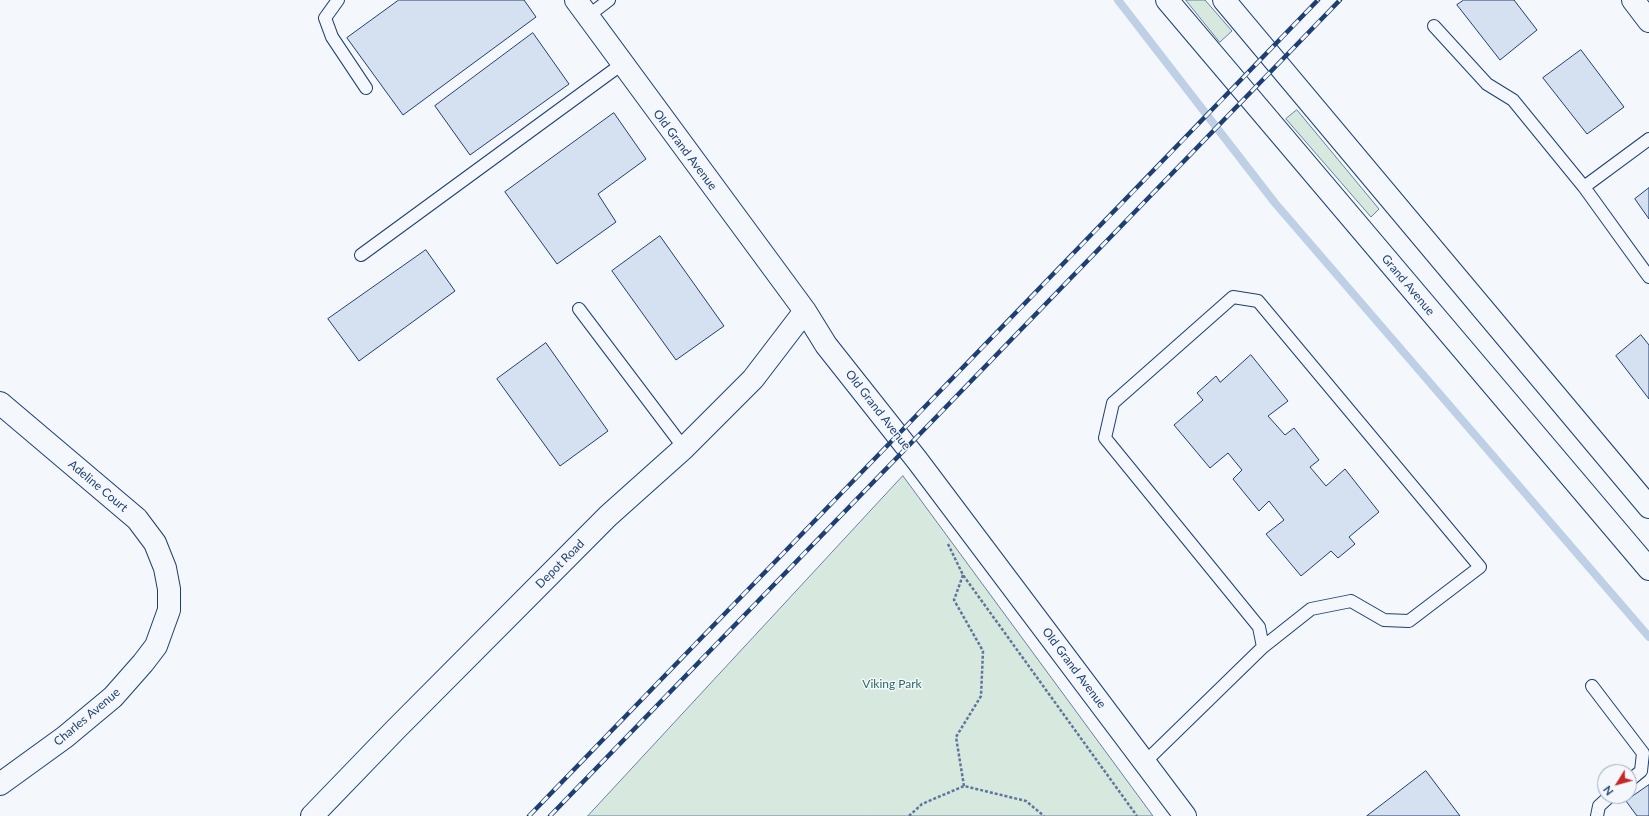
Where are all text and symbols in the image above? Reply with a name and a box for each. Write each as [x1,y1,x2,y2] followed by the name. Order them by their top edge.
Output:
[650,107,720,193] street label: Old Grand Avenue
[1378,252,1438,318] street label: Grand Avenue
[842,367,914,453] street label: Old Grand Avenue
[65,457,131,515] street label: Adeline Court
[533,537,587,591] street label: Depot Road
[1039,625,1109,711] street label: Old Grand Avenue
[862,677,922,691] park label: Viking Park
[51,685,123,749] street label: Charles Avenue
[1597,764,1637,804] north arrow
[1600,784,1616,798] text: N

